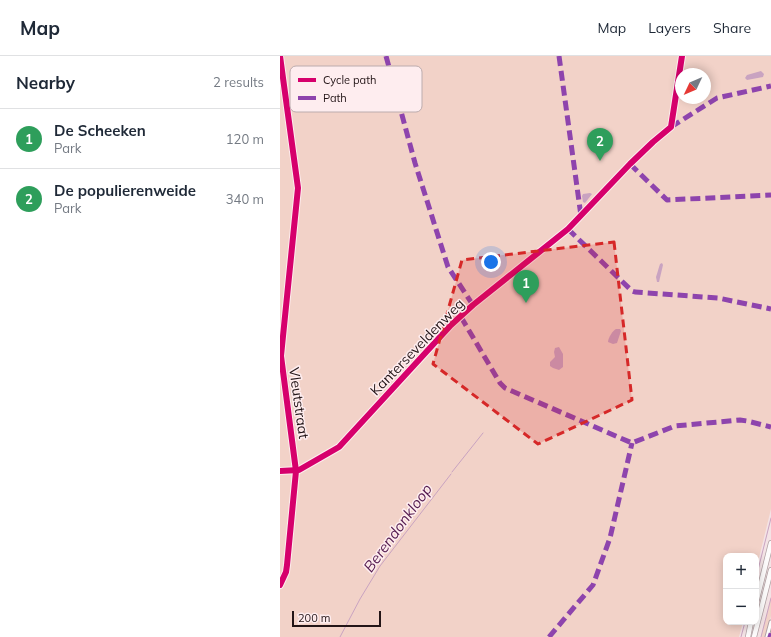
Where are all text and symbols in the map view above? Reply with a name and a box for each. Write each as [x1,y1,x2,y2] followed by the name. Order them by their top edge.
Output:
[20,16,60,40] text: Map
[597,19,626,37] text: Map
[648,19,691,37] text: Layers
[713,19,751,37] text: Share
[290,66,422,112] legend
[675,68,711,104] north arrow
[16,72,75,93] text: Nearby
[323,73,376,87] text: Cycle path
[213,74,264,90] text: 2 results
[323,91,347,105] text: Path
[54,121,146,140] text: De Scheeken
[587,128,613,161] pin: 2
[25,131,33,147] text: 1
[226,131,264,147] text: 120 m
[54,140,81,156] text: Park
[54,181,196,200] text: De populierenweide
[25,191,33,207] text: 2
[226,191,264,207] text: 340 m
[54,200,81,216] text: Park
[481,252,501,272] your location
[513,270,539,303] pin: 1
[366,295,468,399] street label: Kanterseveldenweg
[285,366,313,440] street label: Vleutstraat
[359,480,436,576] water label: Berendonkloop
[723,553,759,625] map controls
[723,553,759,589] button: +
[723,589,759,625] button: −
[292,609,381,628] scale bar
[298,611,330,625] text: 200 m

